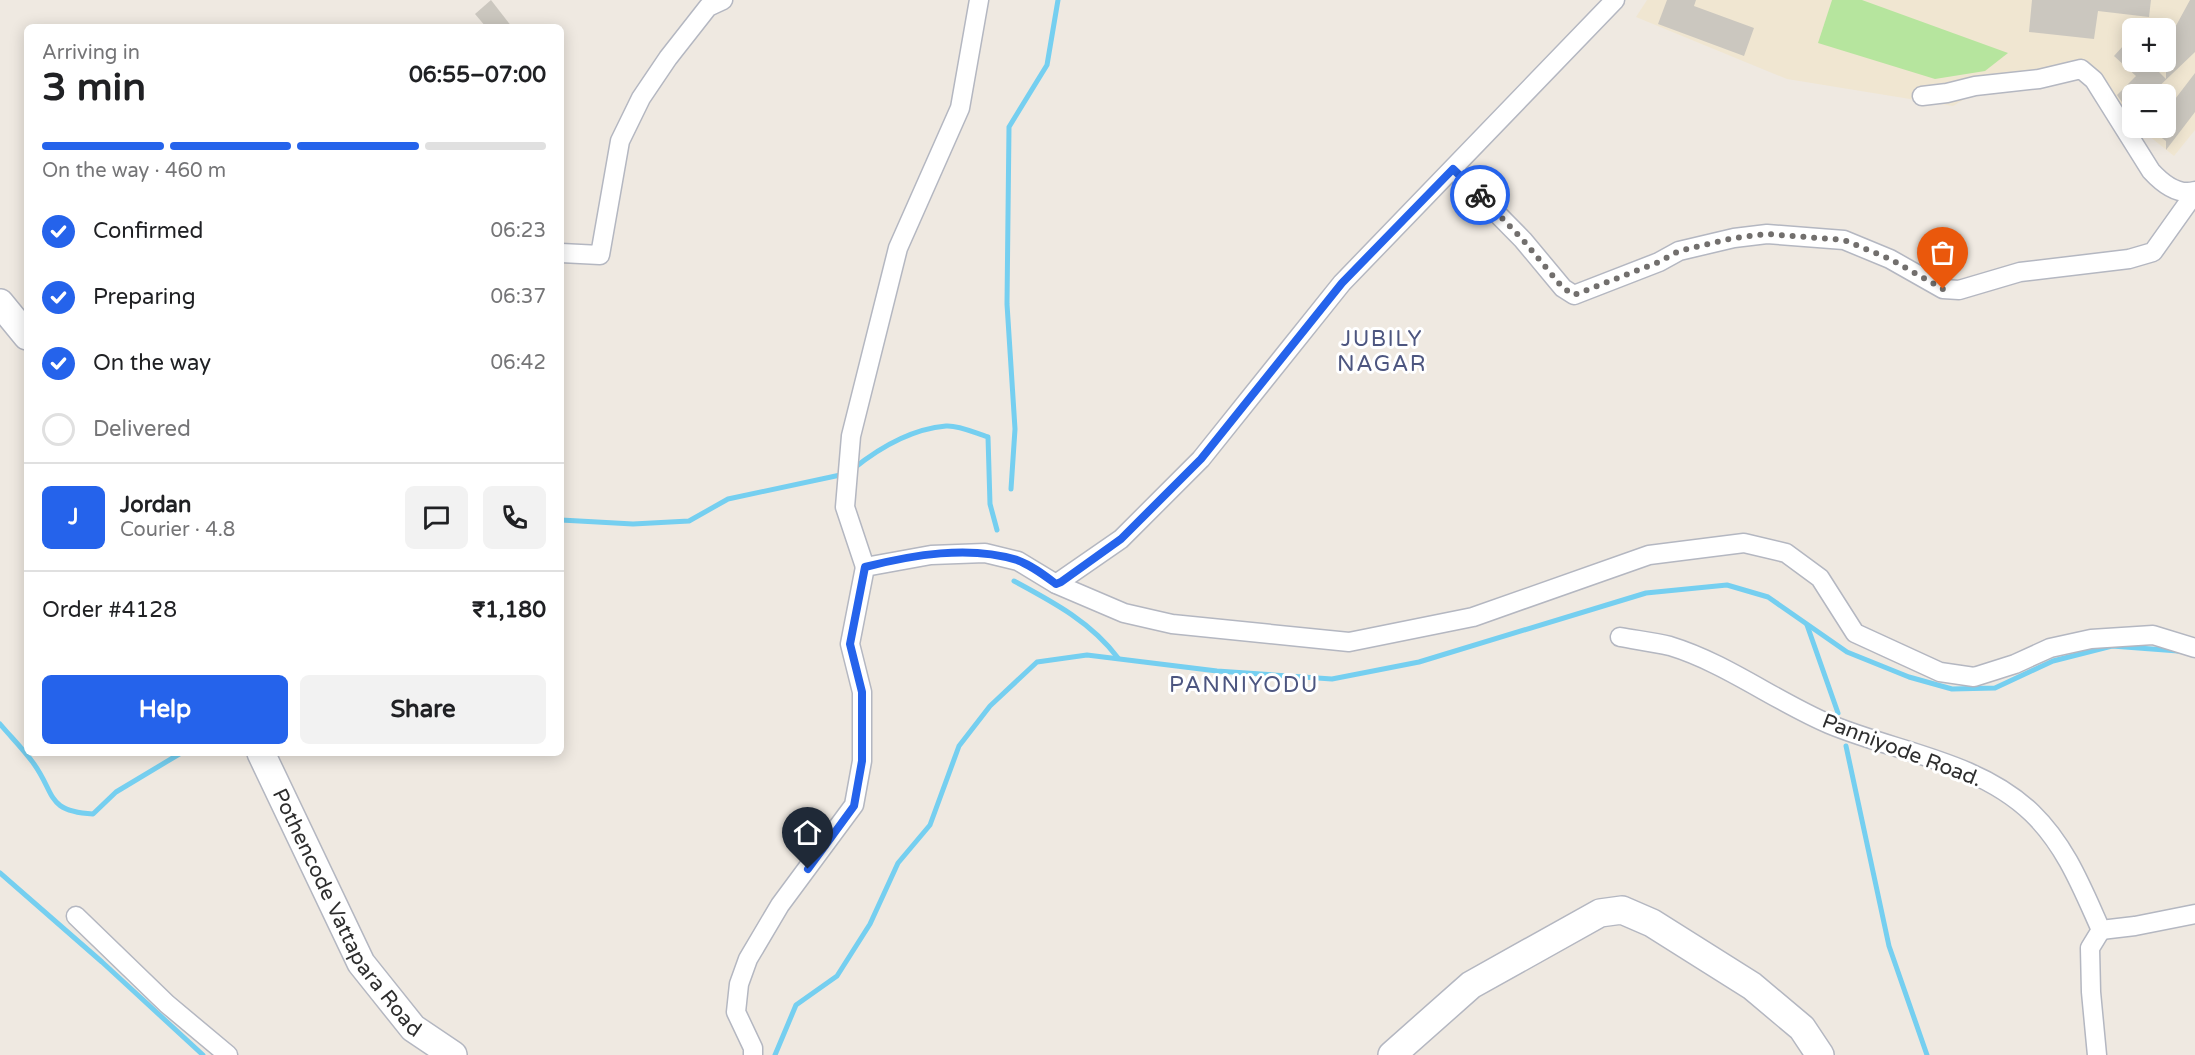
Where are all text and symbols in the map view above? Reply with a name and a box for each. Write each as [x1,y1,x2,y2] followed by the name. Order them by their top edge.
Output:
[2122,18,2176,138] map controls
[2122,18,2176,72] button: +
[42,41,140,65] text: Arriving in
[409,62,546,88] text: 06:55–07:00
[42,64,146,111] text: 3 min
[2122,84,2176,138] button: −
[42,159,226,183] text: On the way · 460 m
[1450,165,1510,225] courier
[1464,179,1497,212] icon: bike
[42,215,75,248] icon: check
[93,218,203,244] text: Confirmed
[491,219,546,243] text: 06:23
[1917,227,1968,289] pin
[1926,236,1959,269] icon: bag
[42,281,75,314] icon: check
[93,284,196,310] text: Preparing
[491,285,546,309] text: 06:37
[1337,326,1427,377] district label: JUBILY NAGAR
[42,347,75,380] icon: check
[93,350,211,376] text: On the way
[491,351,546,375] text: 06:42
[93,416,191,442] text: Delivered
[405,486,468,549] button: chat
[483,486,546,549] button: phone
[120,492,191,518] text: Jordan
[68,504,79,530] text: J
[120,518,235,542] text: Courier · 4.8
[42,597,177,623] text: Order #4128
[472,597,546,623] text: ₹1,180
[1169,672,1319,698] district label: PANNIYODU
[42,675,288,744] button: Help
[300,675,546,744] button: Share
[1818,709,1985,792] street label: Panniyode Road.
[267,785,426,1043] street label: Pothencode Vattapara Road
[782,807,833,869] pin
[791,816,824,849] icon: home

